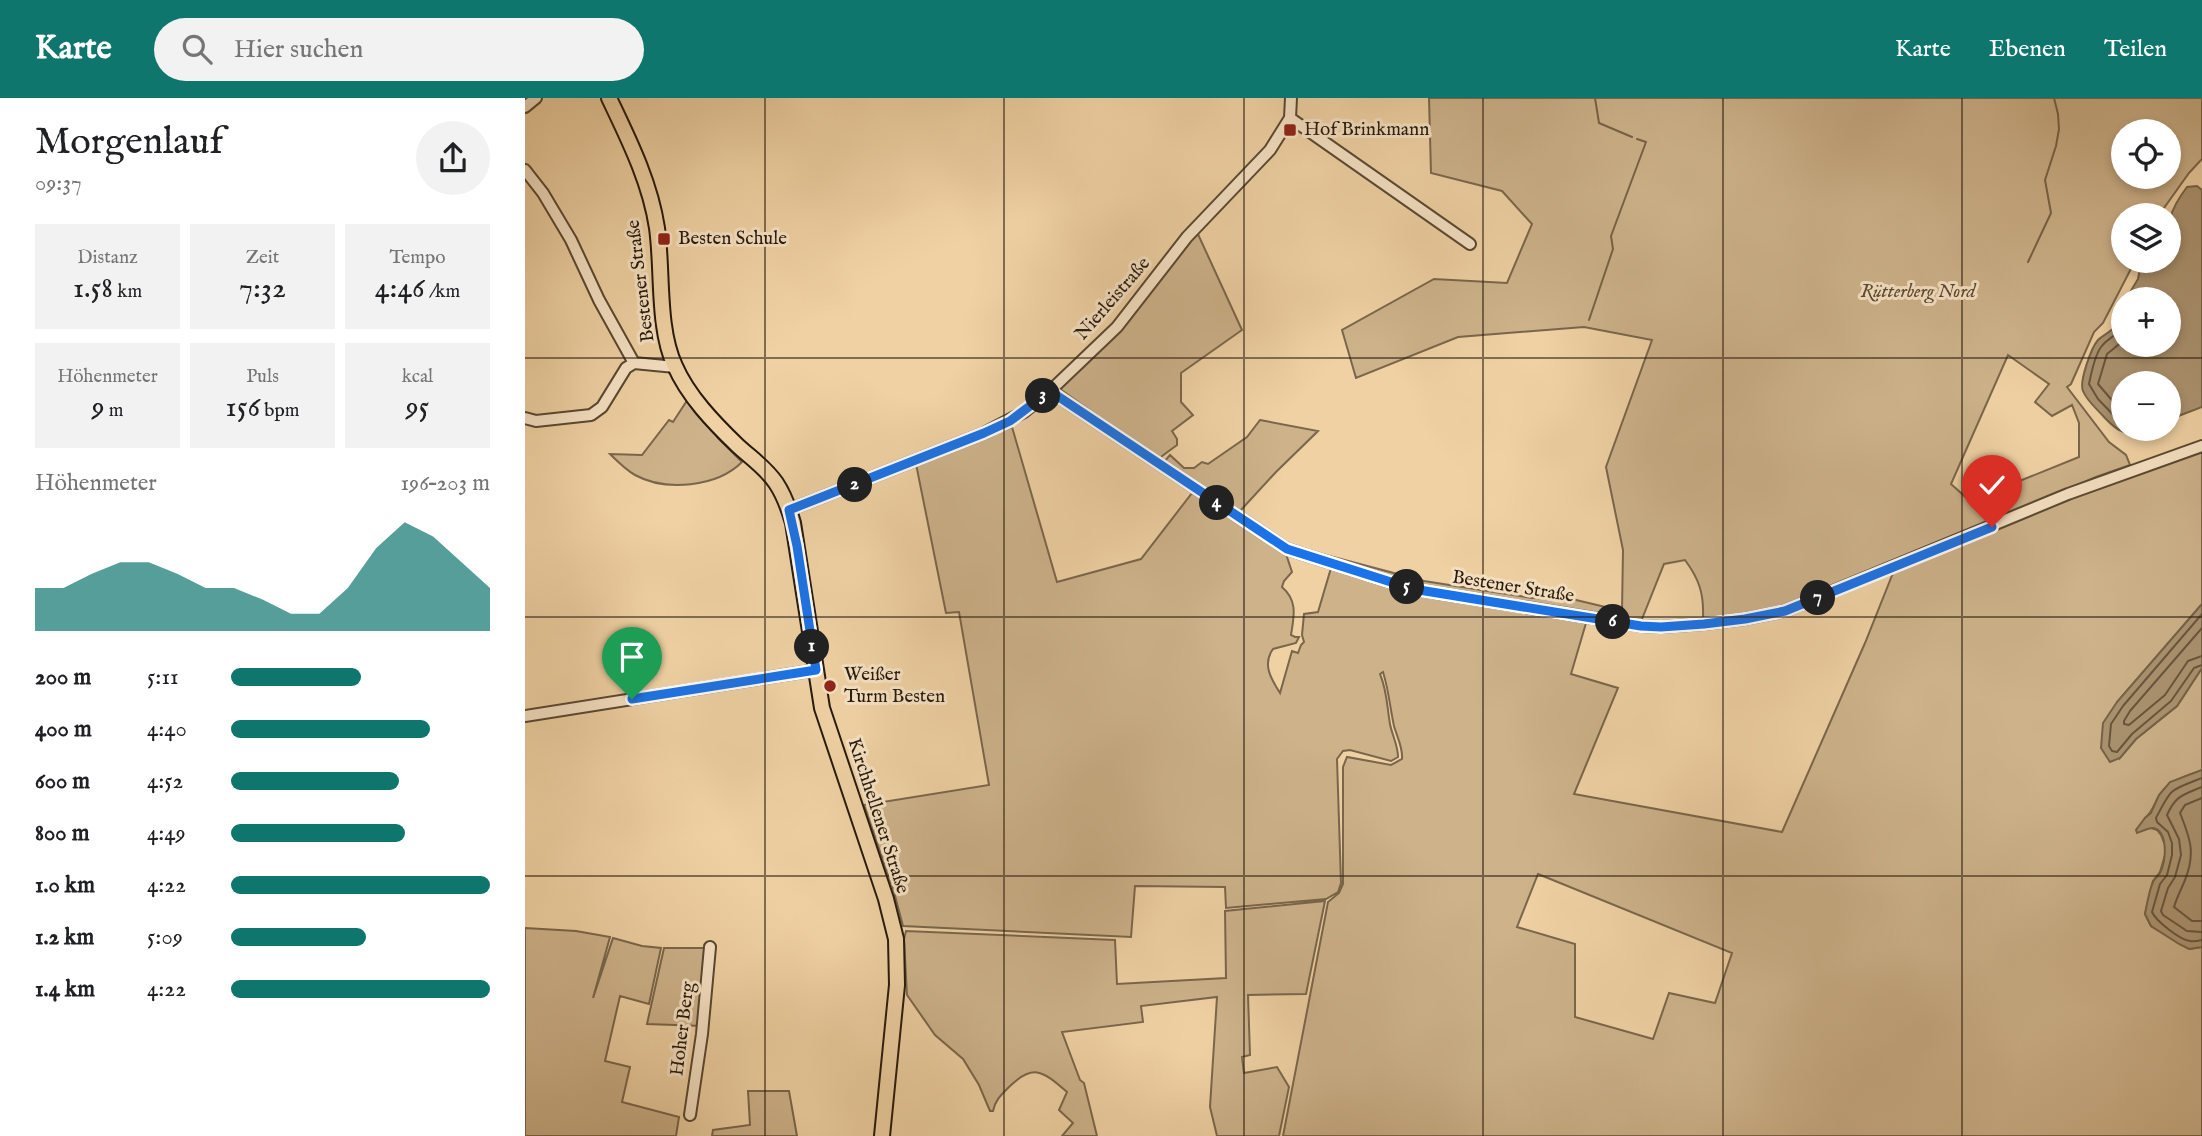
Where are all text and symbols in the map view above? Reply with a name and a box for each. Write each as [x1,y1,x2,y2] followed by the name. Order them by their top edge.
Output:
[154,18,644,81] search box
[35,28,112,70] text: Karte
[178,30,216,68] icon: search
[234,33,363,66] text: Hier suchen
[1895,34,1951,65] text: Karte
[1989,34,2066,65] text: Ebenen
[2104,34,2167,65] text: Teilen
[1304,118,1429,142] place label: Hof Brinkmann
[35,119,223,167] text: Morgenlauf
[2111,119,2181,441] map controls
[2111,119,2181,189] button: locate
[416,121,490,195] button: share
[1282,122,1298,138] marker: Hof Brinkmann
[35,169,82,198] text: 09:37
[2111,203,2181,273] button: layers
[622,218,660,344] street label: Bestener Straße
[678,227,787,251] place label: Besten Schule
[656,231,672,247] marker: Besten Schule
[77,246,138,270] text: Distanz
[246,246,279,270] text: Zeit
[389,246,446,270] text: Tempo
[1070,252,1156,346] street label: Nierleistraße
[73,270,113,308] text: 1.58
[239,270,286,308] text: 7:32
[375,270,425,308] text: 4:46
[113,280,142,304] text: km
[425,280,460,304] text: /km
[1860,280,1977,304] park label: Rütterberg Nord
[2111,287,2181,357] button: +
[57,365,158,389] text: Höhenmeter
[246,365,279,389] text: Puls
[402,365,433,389] text: kcal
[2111,371,2181,441] button: −
[1025,378,1061,414] pin: 3
[1039,383,1046,407] text: 3
[92,389,105,427] text: 9
[226,389,260,427] text: 156
[406,389,429,427] text: 95
[105,399,123,423] text: m
[260,399,299,423] text: bpm
[1962,455,2022,527] pin
[1973,466,2011,504] icon: check
[837,468,873,502] pin: 2
[35,469,157,498] text: Höhenmeter
[401,469,490,498] text: 196–203 m
[850,472,859,496] text: 2
[1199,486,1235,520] pin: 4
[1212,490,1221,514] text: 4
[1450,566,1576,609] street label: Bestener Straße
[1389,570,1425,604] pin: 5
[1403,574,1410,598] text: 5
[1801,580,1835,616] pin: 7
[1813,585,1822,609] text: 7
[1595,604,1631,640] pin: 6
[1608,609,1617,633] text: 6
[602,627,662,699] pin
[795,630,829,664] pin: 1
[808,634,815,658] text: 1
[613,638,651,676] icon: arrive
[35,663,91,692] text: 200 m
[147,663,179,692] text: 5:11
[844,663,945,709] place label: Weißer Turm Besten
[822,678,838,694] marker: Weißer Turm Besten
[35,715,92,744] text: 400 m
[147,715,187,744] text: 4:40
[842,735,914,897] street label: Kirchhellener Straße
[35,767,90,796] text: 600 m
[147,767,183,796] text: 4:52
[35,819,89,848] text: 800 m
[147,819,186,848] text: 4:49
[35,871,95,900] text: 1.0 km
[147,871,186,900] text: 4:22
[35,923,94,952] text: 1.2 km
[147,923,183,952] text: 5:09
[35,975,95,1004] text: 1.4 km
[147,975,186,1004] text: 4:22
[665,980,701,1077] street label: Hoher Berg

